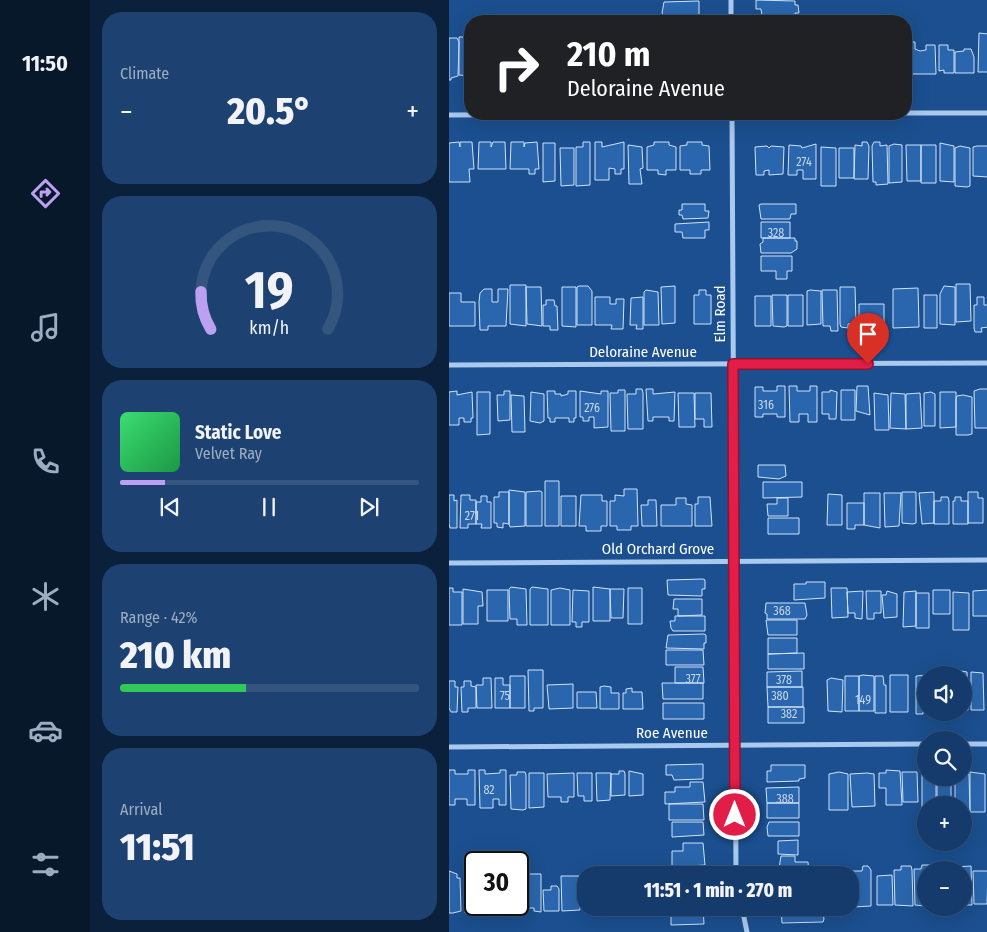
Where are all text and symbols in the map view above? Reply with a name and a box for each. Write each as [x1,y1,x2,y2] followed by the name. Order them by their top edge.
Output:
[567,33,651,75] text: 210 m
[484,35,549,100] icon: right
[22,50,68,77] text: 11:50
[120,64,169,83] text: Climate
[567,75,725,102] text: Deloraine Avenue
[227,88,312,134] text: 20.5°
[120,95,133,128] text: −
[406,95,419,128] text: +
[796,155,812,169] house number: 274
[28,176,63,211] icon: directions
[768,226,784,240] house number: 328
[245,259,294,322] text: 19
[711,285,729,343] street label: Elm Road
[28,310,63,345] icon: music
[847,313,889,364] pin
[250,317,289,339] text: km/h
[854,320,882,348] icon: arrive
[589,343,697,361] street label: Deloraine Avenue
[758,398,774,412] house number: 316
[584,401,600,415] house number: 276
[195,421,282,444] text: Static Love
[28,444,63,479] icon: phone
[195,444,262,463] text: Velvet Ray
[156,493,184,521] icon: previous
[255,493,283,521] icon: pause
[355,493,383,521] icon: next
[465,509,479,523] house number: 271
[602,540,714,558] street label: Old Orchard Grove
[28,579,63,614] icon: climate
[773,604,791,618] house number: 368
[120,608,197,627] text: Range · 42%
[120,632,231,678] text: 210 km
[917,666,972,916] map controls
[917,666,972,721] button: sound
[685,672,701,686] house number: 377
[776,673,792,687] house number: 378
[500,689,511,703] house number: 75
[771,689,789,703] house number: 380
[855,693,871,707] house number: 149
[781,707,797,721] house number: 382
[28,713,63,748] icon: car
[636,724,708,742] street label: Roe Avenue
[917,731,972,786] button: search
[483,783,495,797] house number: 82
[708,788,760,840] position arrow
[776,792,794,806] house number: 388
[917,796,972,851] button: +
[120,800,162,819] text: Arrival
[120,824,195,870] text: 11:51
[28,847,63,882] icon: filters
[464,851,529,916] speed limit sign: 30
[917,861,972,916] button: −
[644,879,792,902] text: 11:51 · 1 min · 270 m

